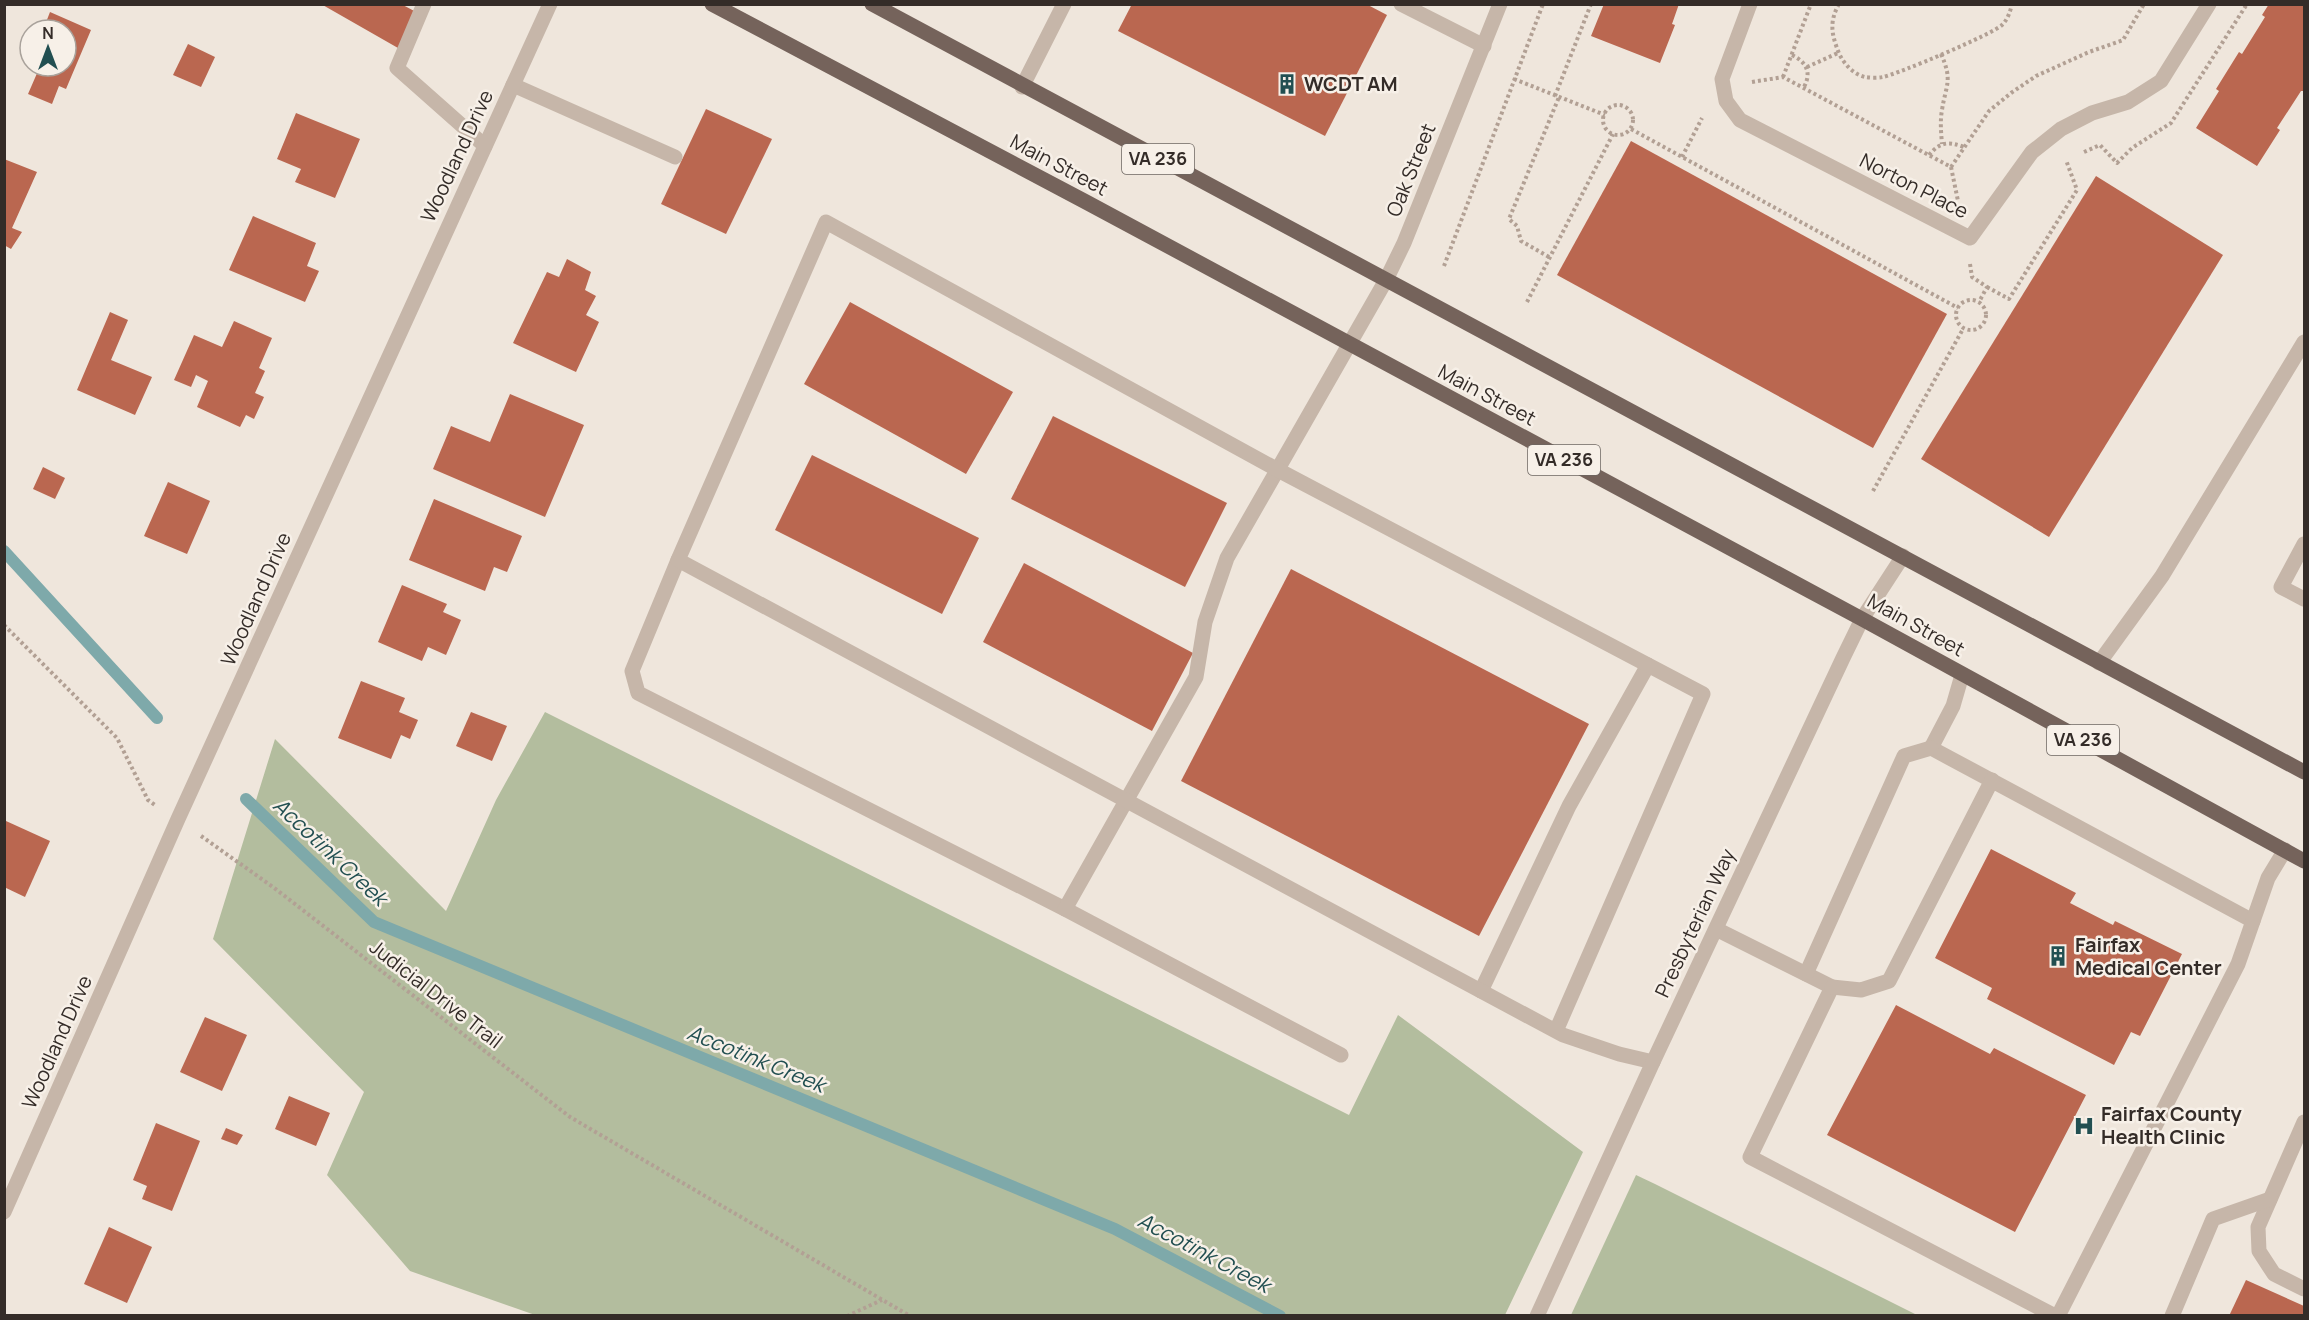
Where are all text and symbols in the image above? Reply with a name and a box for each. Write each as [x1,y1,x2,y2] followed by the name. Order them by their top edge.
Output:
[18,18,78,78] north arrow
[42,22,54,44] text: N
[1304,70,1398,97] place label: WCDT AM
[1275,72,1299,96] building icon: WCDT AM
[414,85,499,226] street label: Woodland Drive
[1380,119,1441,220] street label: Oak Street
[1006,127,1113,202] street label: Main Street
[1122,144,1194,174] road number: VA 236
[1855,147,1973,224] street label: Norton Place
[1434,357,1541,432] street label: Main Street
[1528,445,1600,475] road number: VA 236
[214,528,297,670] street label: Woodland Drive
[1863,587,1970,662] street label: Main Street
[2047,725,2119,755] road number: VA 236
[268,791,396,913] water label: Accotink Creek
[1648,844,1741,1001] street label: Presbyterian Way
[2075,931,2222,981] place label: Fairfax Medical Center
[364,933,508,1054] street label: Judicial Drive Trail
[2046,944,2070,968] building icon: Fairfax Medical Center
[15,971,98,1113] street label: Woodland Drive
[683,1018,832,1099] water label: Accotink Creek
[2101,1100,2243,1150] place label: Fairfax County Health Clinic
[2072,1114,2096,1138] hospital icon: Fairfax County Health Clinic
[1133,1205,1278,1300] water label: Accotink Creek

